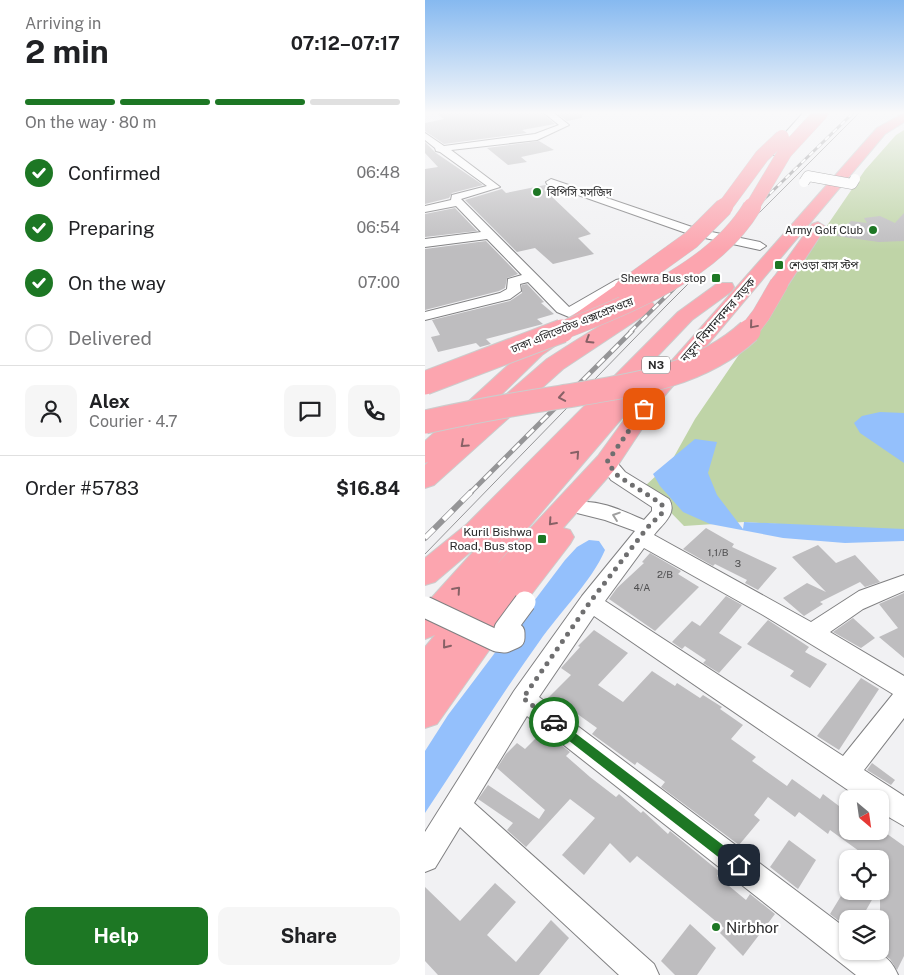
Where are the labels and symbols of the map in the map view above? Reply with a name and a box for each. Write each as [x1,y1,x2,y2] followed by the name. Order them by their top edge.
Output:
[531,186,543,198] marker: বিপিসি মসজিদ
[546,186,613,198] place label: বিপিসি মসজিদ
[785,224,863,236] place label: Army Golf Club
[867,224,879,236] marker: Army Golf Club
[773,259,785,271] marker: শেওড়া বাস স্টপ
[789,259,859,271] place label: শেওড়া বাস স্টপ
[620,272,706,284] place label: Shewra Bus stop
[710,272,722,284] marker: Shewra Bus stop
[676,274,760,367] street label: নতুন বিমানবন্দর সড়ক
[508,295,635,355] street label: ঢাকা এলিভেটেড এক্সপ্রেসওয়ে
[750,319,759,328] one-way arrow
[585,334,594,344] one-way arrow
[642,356,670,374] road number: N3
[623,388,665,430] pin
[557,392,566,402] one-way arrow
[461,438,470,447] one-way arrow
[570,451,579,460] one-way arrow
[612,512,620,522] one-way arrow
[549,517,558,526] one-way arrow
[450,525,532,553] place label: Kuril Bishwa Road, Bus stop
[536,533,548,545] marker: Kuril Bishwa Road, Bus stop
[708,546,729,558] house number: 1,1/B
[735,557,741,569] house number: 3
[657,568,673,580] house number: 2/B
[634,581,650,593] house number: 4/A
[451,586,460,595] one-way arrow
[443,639,451,648] one-way arrow
[529,697,579,747] courier
[839,790,889,840] north arrow
[718,844,760,886] pin
[726,919,779,936] place label: Nirbhor
[710,921,722,933] marker: Nirbhor

